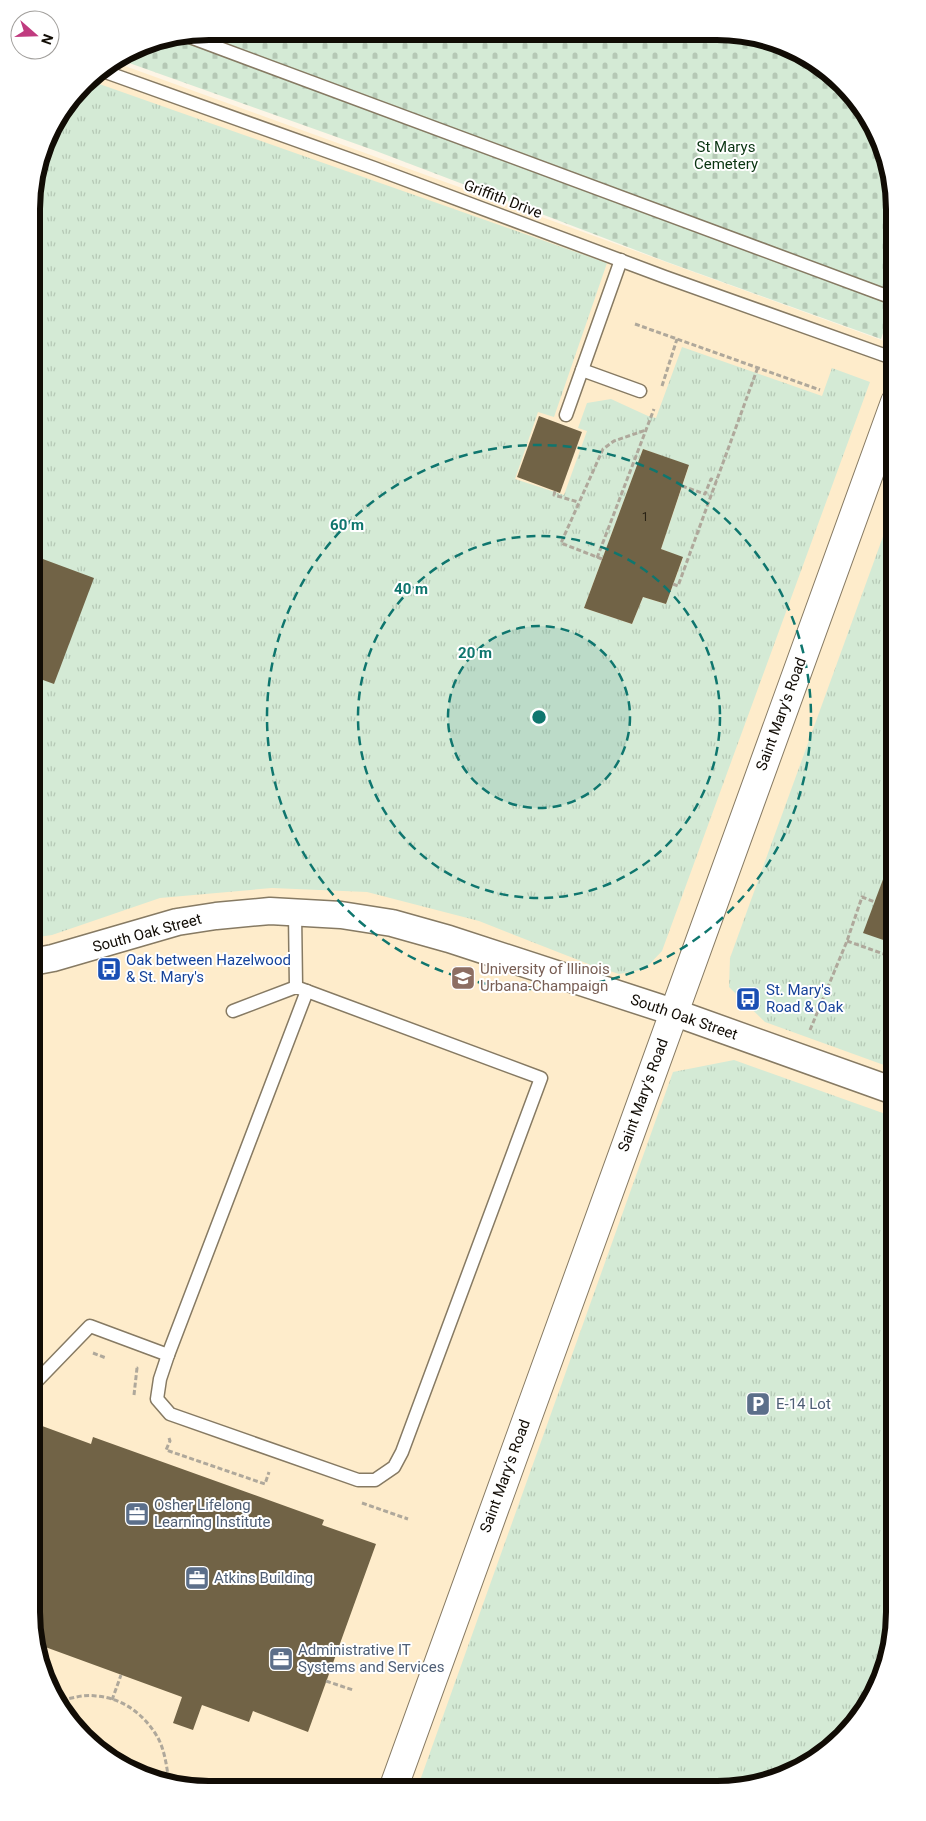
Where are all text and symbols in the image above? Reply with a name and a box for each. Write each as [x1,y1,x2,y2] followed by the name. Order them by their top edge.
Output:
[10,10,60,60] north arrow
[38,32,56,47] text: N
[694,138,758,173] park label: St Marys Cemetery
[461,176,545,222] street label: Griffith Drive
[642,510,648,524] house number: 1
[330,516,364,534] text: 60 m
[394,580,428,598] text: 40 m
[458,644,492,662] text: 20 m
[752,655,810,773] street label: Saint Mary's Road
[530,708,548,726] centre of rings
[91,910,204,956] street label: South Oak Street
[126,951,291,986] place label: Oak between Hazelwood & St. Mary's
[96,956,122,982] bus stop icon: Oak between Hazelwood & St. Mary's
[480,960,610,995] place label: University of Illinois Urbana-Champaign
[450,965,476,991] school or university icon: University of Illinois Urbana-Champaign
[766,981,844,1016] place label: St. Mary's Road & Oak
[735,986,761,1012] bus stop icon: St. Mary's Road & Oak
[628,990,740,1044] street label: South Oak Street
[614,1036,672,1154] street label: Saint Mary's Road
[745,1391,771,1417] parking icon: E-14 Lot
[776,1395,831,1413] place label: E-14 Lot
[476,1417,534,1535] street label: Saint Mary's Road
[154,1496,270,1531] place label: Osher Lifelong Learning Institute
[124,1501,150,1527] office icon: Osher Lifelong Learning Institute
[184,1565,210,1591] office icon: Atkins Building
[214,1569,313,1587] place label: Atkins Building
[298,1641,444,1676] place label: Administrative IT Systems and Services
[268,1646,294,1672] office icon: Administrative IT Systems and Services

